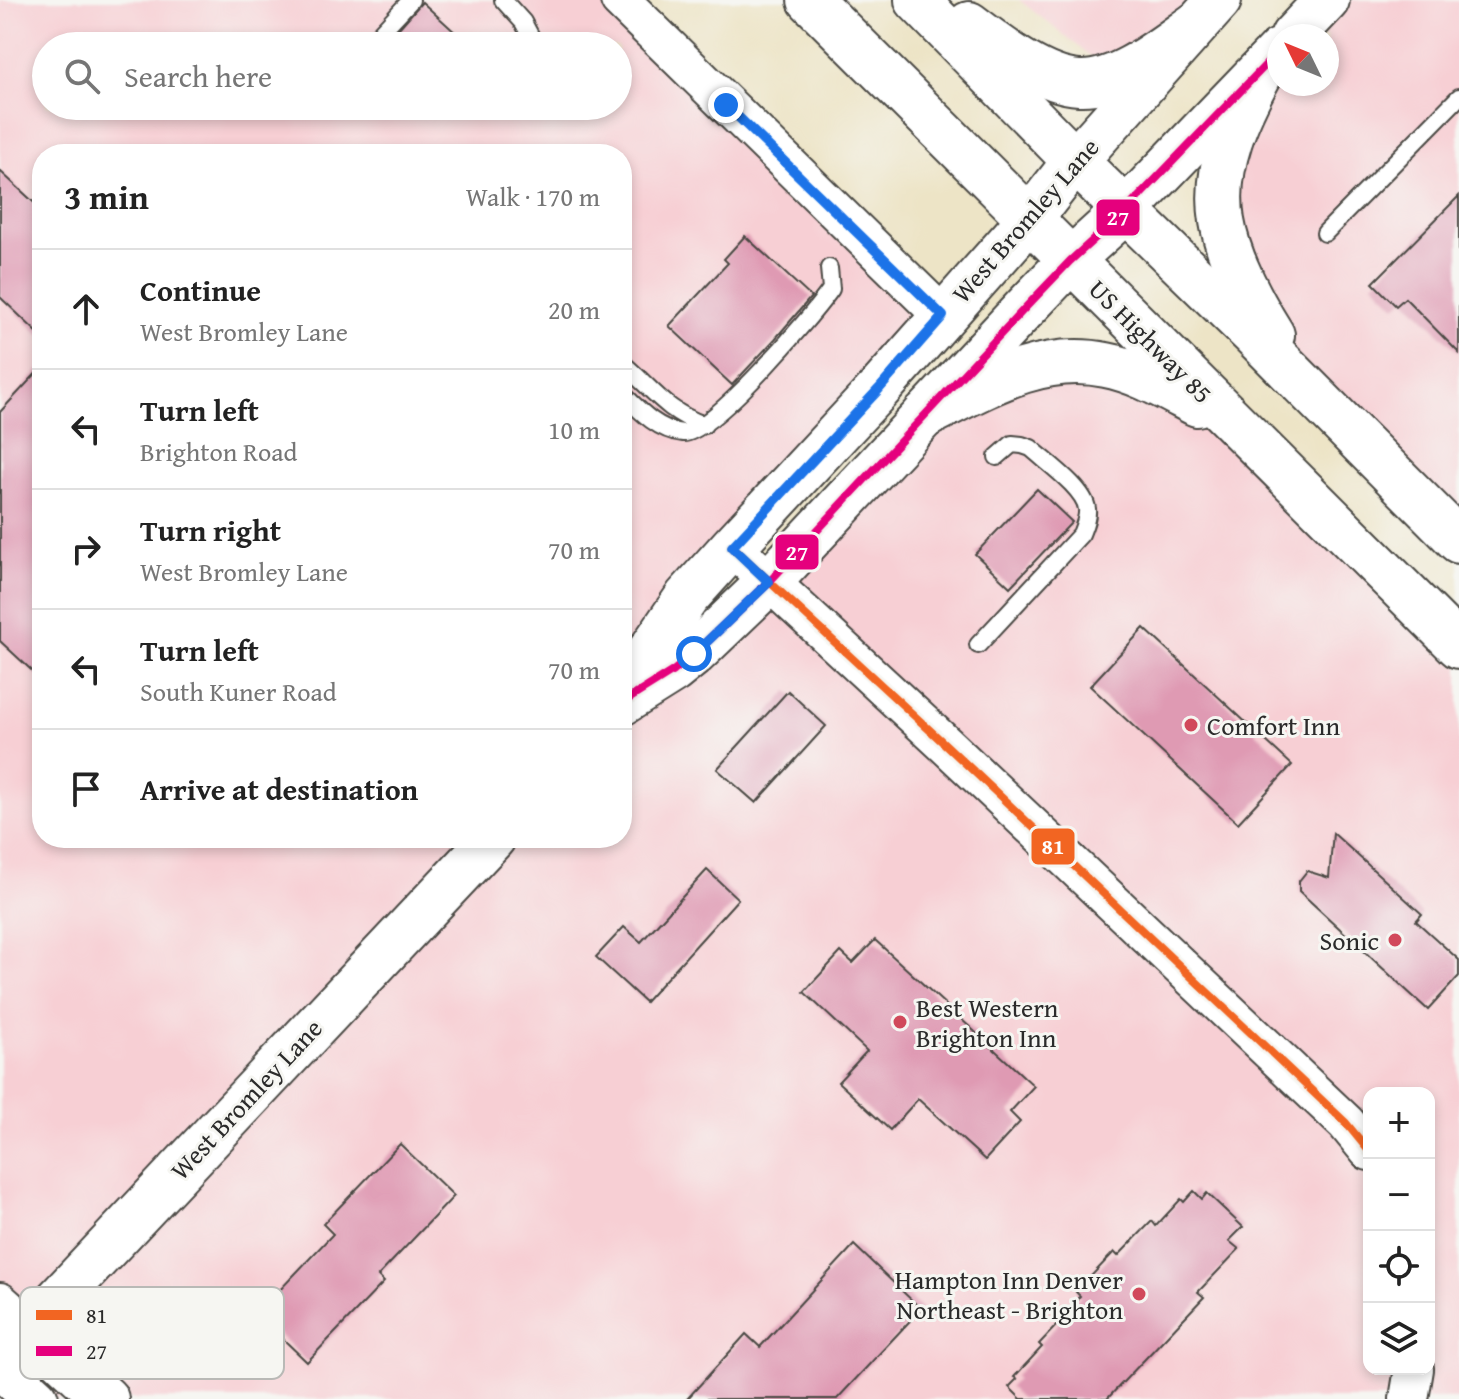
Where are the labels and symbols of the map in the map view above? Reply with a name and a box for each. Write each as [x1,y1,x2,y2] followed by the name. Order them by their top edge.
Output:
[1267,24,1339,96] north arrow
[708,87,744,123] route end
[942,129,1108,311] street label: West Bromley Lane
[1095,198,1141,237] line badge: 27
[1107,201,1129,233] text: 27
[1080,270,1222,412] street label: US Highway 85
[774,533,820,571] line badge: 27
[786,536,808,568] text: 27
[676,636,712,672] route start
[1207,706,1340,745] place label: Comfort Inn
[1182,716,1200,734] marker: Comfort Inn
[1030,827,1076,866] line badge: 81
[1042,830,1064,862] text: 81
[1320,921,1379,960] place label: Sonic
[1386,931,1404,949] marker: Sonic
[916,988,1059,1057] place label: Best Western Brighton Inn
[161,1010,331,1188] street label: West Bromley Lane
[891,1013,909,1031] marker: Best Western Brighton Inn
[895,1260,1123,1329] place label: Hampton Inn Denver Northeast - Brighton
[1130,1285,1148,1303] marker: Hampton Inn Denver Northeast - Brighton
[20,1287,284,1379] legend
[86,1299,107,1331] text: 81
[86,1335,107,1367] text: 27

